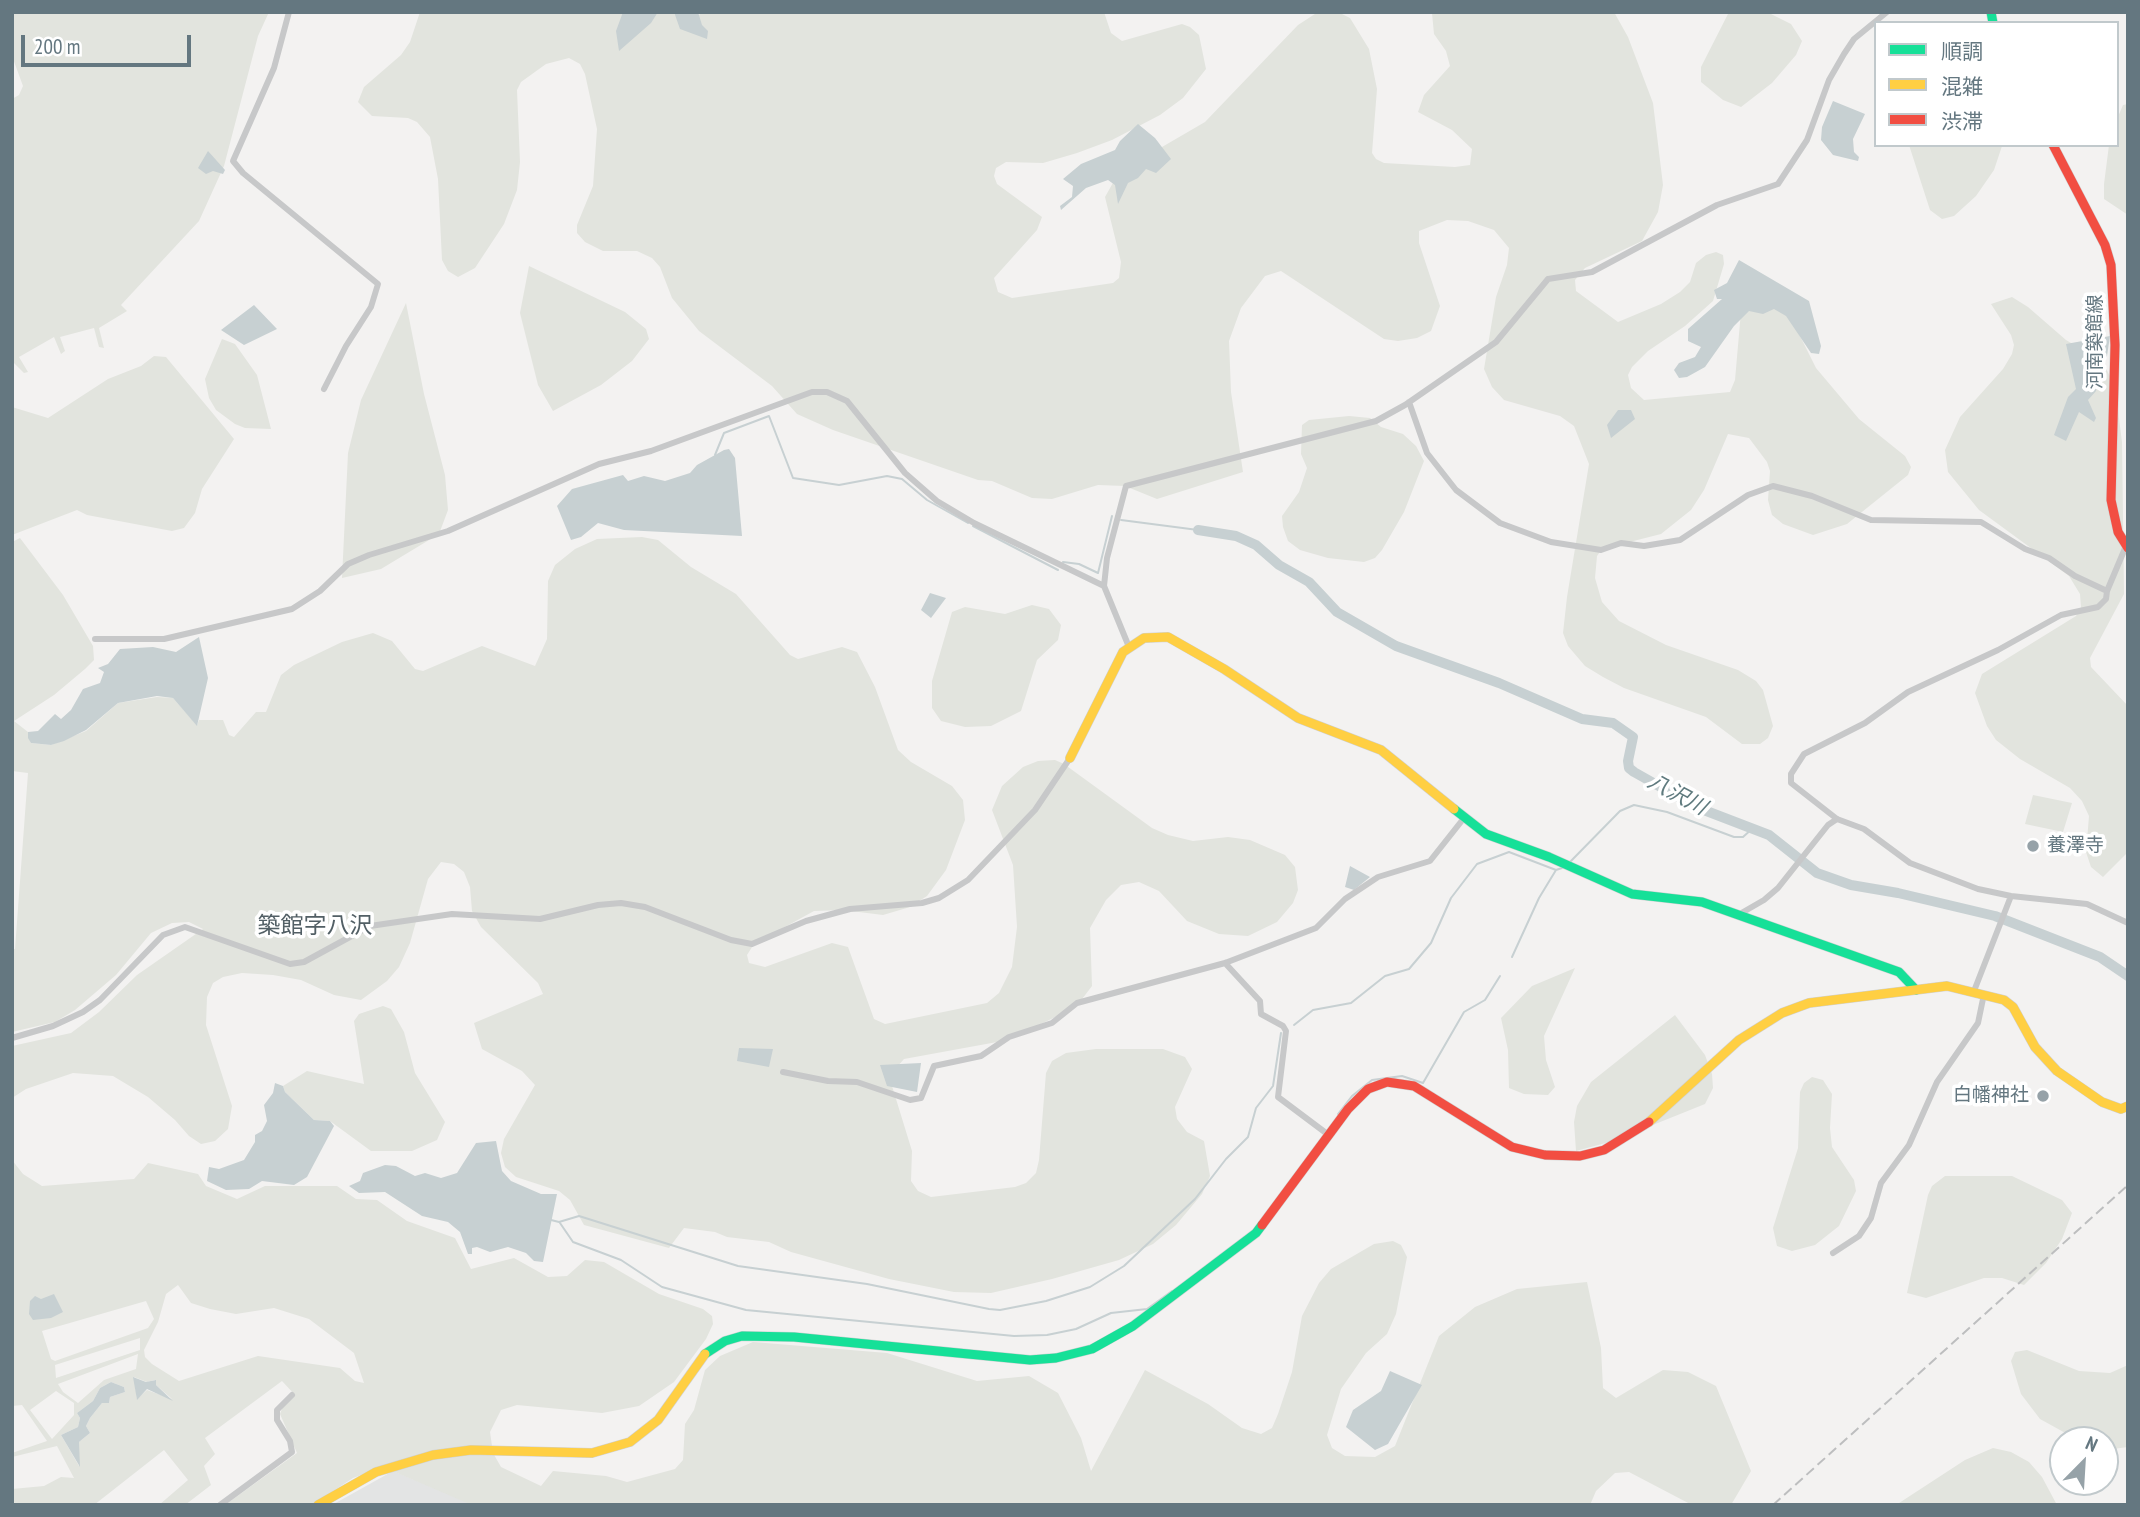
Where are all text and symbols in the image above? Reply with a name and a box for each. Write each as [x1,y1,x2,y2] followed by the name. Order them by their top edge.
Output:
[24,21,194,65] scale bar
[1874,21,2119,147] legend
[34,33,80,60] text: 200 m
[1941,38,1983,65] text: 順調
[1941,73,1983,100] text: 混雑
[1941,108,1983,135] text: 渋滞
[2085,295,2107,389] street label: 河南築館線
[1643,769,1711,821] water label: 八沢川
[2047,835,2104,857] place label: 養澤寺
[2025,838,2041,854] marker: 養澤寺
[258,912,372,940] district label: 築館字八沢
[1953,1085,2029,1107] place label: 白幡神社
[2035,1088,2051,1104] marker: 白幡神社
[2049,1426,2119,1496] north arrow
[2082,1431,2101,1457] text: N

